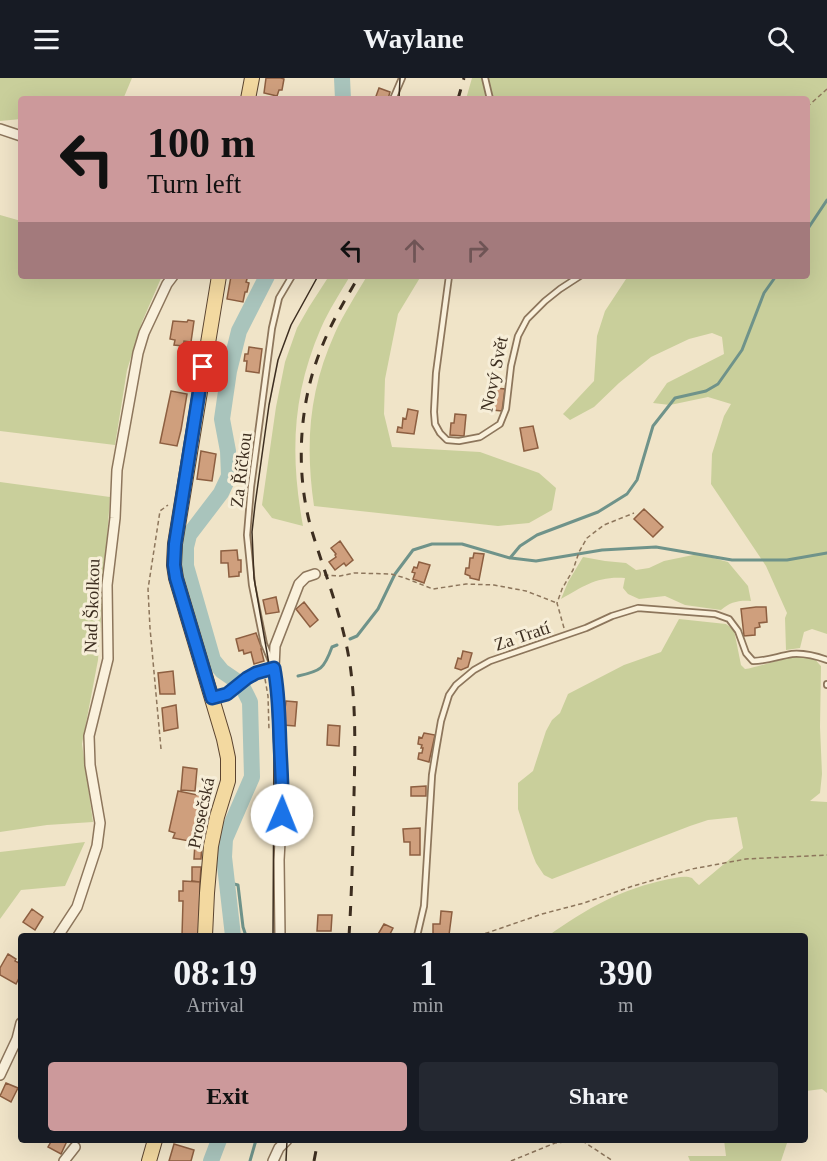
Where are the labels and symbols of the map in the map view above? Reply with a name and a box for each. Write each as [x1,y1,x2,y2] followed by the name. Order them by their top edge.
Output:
[476,335,512,413] street label: Nový Svět
[177,341,228,392] pin
[225,431,256,509] street label: Za Říčkou
[79,558,104,654] street label: Nad Školkou
[492,617,552,655] street label: Za Tratí
[184,776,218,850] street label: Prosečská
[250,783,314,847] position arrow

